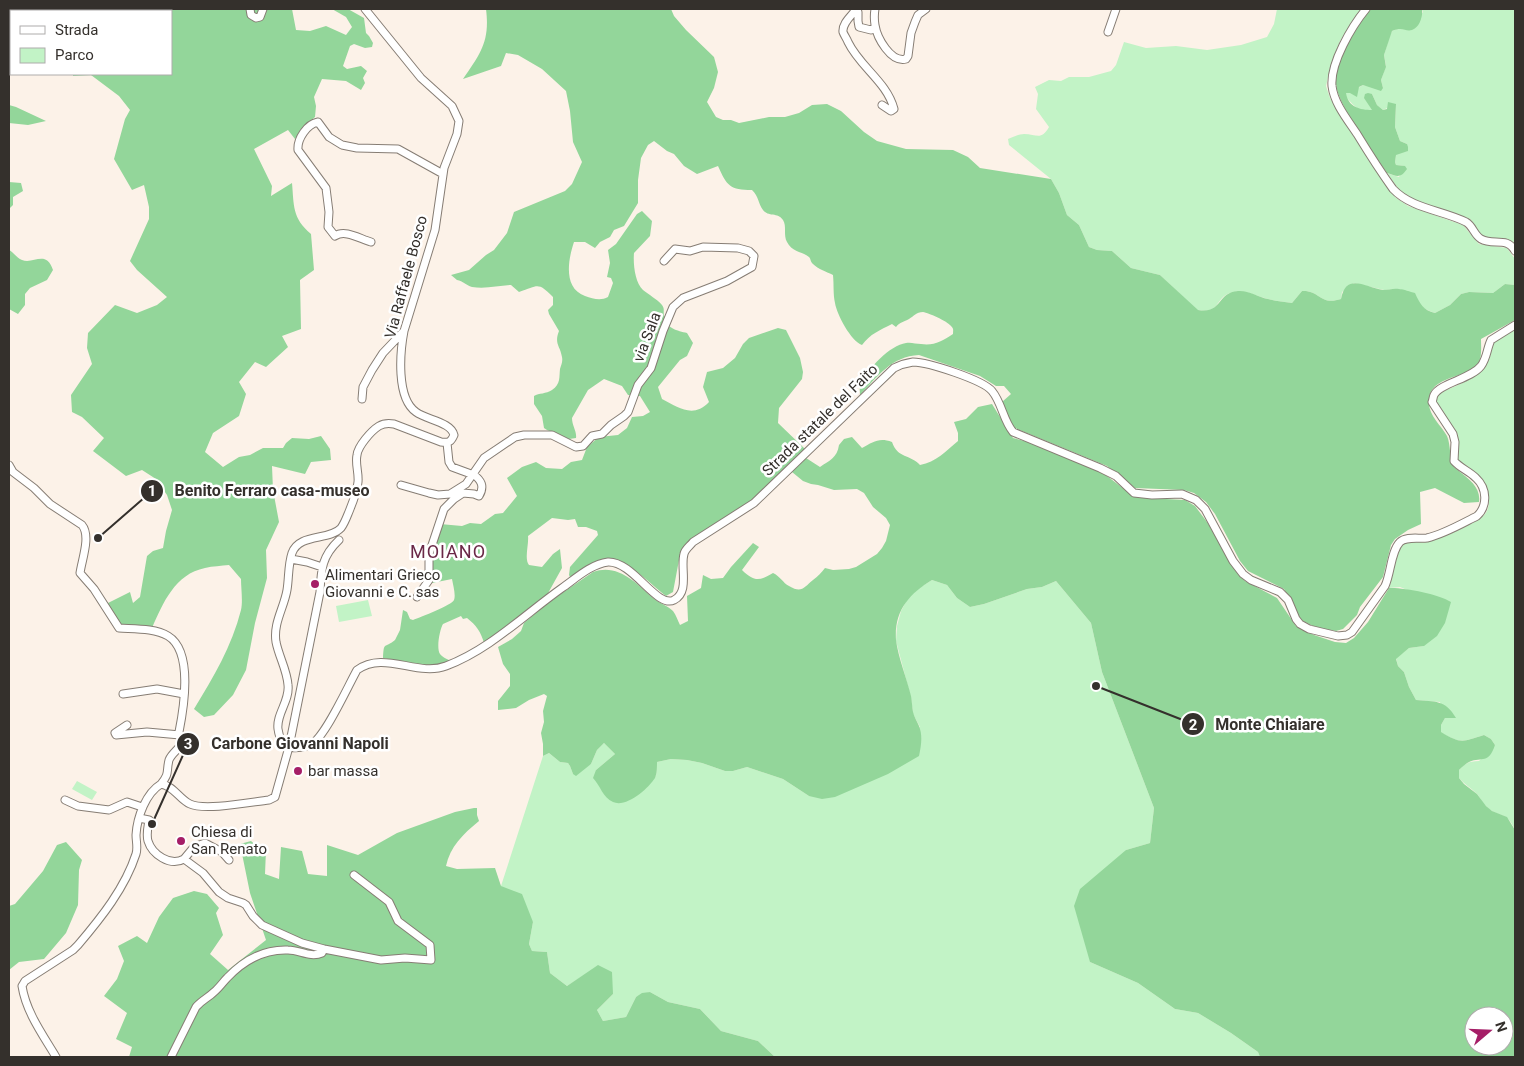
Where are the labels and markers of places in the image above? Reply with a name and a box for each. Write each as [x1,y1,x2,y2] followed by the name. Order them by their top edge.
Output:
[140,475,380,506] callout: Benito Ferraro casa-museo
[325,566,440,601] place label: Alimentari Grieco Giovanni e C. sas
[309,578,321,590] marker: Alimentari Grieco Giovanni e C. sas
[1181,709,1335,740] callout: Monte Chiaiare
[176,728,399,759] callout: Carbone Giovanni Napoli
[308,762,378,780] place label: bar massa
[292,765,304,777] marker: bar massa
[191,823,267,858] place label: Chiesa di San Renato
[175,835,187,847] marker: Chiesa di San Renato

